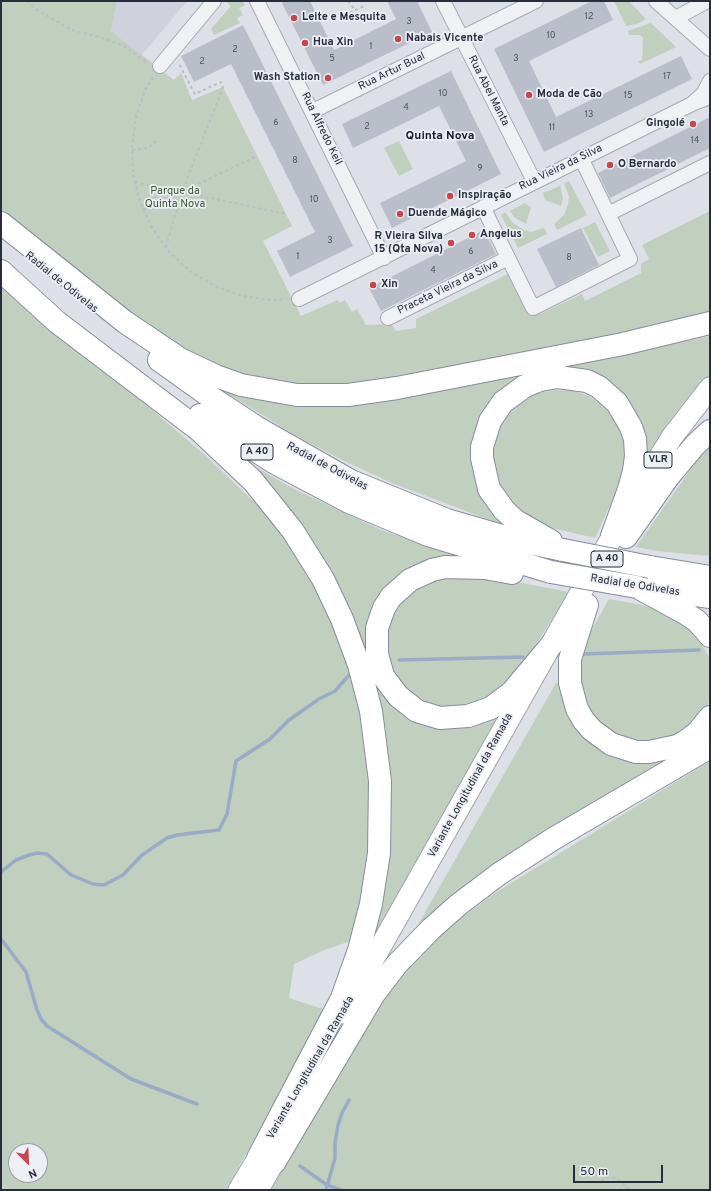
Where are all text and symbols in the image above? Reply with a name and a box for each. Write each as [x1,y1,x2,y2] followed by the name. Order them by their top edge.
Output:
[302,11,386,25] place label: Leite e Mesquita
[585,12,593,22] house number: 12
[289,13,299,23] marker: Leite e Mesquita
[406,17,412,27] house number: 3
[546,31,556,41] house number: 10
[406,32,483,46] place label: Nabais Vicente
[393,34,403,44] marker: Nabais Vicente
[313,36,353,50] place label: Hua Xin
[300,38,310,48] marker: Hua Xin
[369,42,373,52] house number: 1
[232,45,238,55] house number: 2
[356,50,428,94] street label: Rua Artur Bual
[329,54,335,64] house number: 5
[465,54,511,128] street label: Rua Abel Manta
[513,54,519,64] house number: 3
[199,57,205,67] house number: 2
[254,71,320,85] place label: Wash Station
[663,72,671,82] house number: 17
[323,73,333,83] marker: Wash Station
[537,88,602,102] place label: Moda de Cão
[438,89,448,99] house number: 10
[298,90,344,168] street label: Rua Alfredo Keil
[524,90,534,100] marker: Moda de Cão
[624,91,632,101] house number: 15
[403,103,409,113] house number: 4
[585,110,593,120] house number: 13
[646,117,685,131] place label: Gingolé
[273,118,279,128] house number: 6
[688,119,698,129] marker: Gingolé
[364,122,370,132] house number: 2
[549,123,555,133] house number: 11
[406,130,474,144] district label: Quinta Nova
[691,136,699,146] house number: 14
[517,142,605,194] street label: Rua Vieira da Silva
[292,156,298,166] house number: 8
[618,158,677,172] place label: O Bernardo
[605,160,615,170] marker: O Bernardo
[477,164,483,174] house number: 9
[145,185,205,211] park label: Parque da Quinta Nova
[458,189,512,203] place label: Inspiração
[445,191,455,201] marker: Inspiração
[309,195,319,205] house number: 10
[408,207,487,221] place label: Duende Mágico
[395,209,405,219] marker: Duende Mágico
[480,228,522,242] place label: Angelus
[374,230,443,256] place label: R Vieira Silva 15 (Qta Nova)
[467,230,477,240] marker: Angelus
[327,236,333,246] house number: 3
[446,238,456,248] marker: R Vieira Silva 15 (Qta Nova)
[468,247,474,257] house number: 6
[22,249,100,317] street label: Radial de Odivelas
[296,252,300,262] house number: 1
[566,253,572,263] house number: 8
[396,258,500,318] street label: Praceta Vieira da Silva
[430,266,436,276] house number: 4
[381,278,398,292] place label: Xin
[368,280,378,290] marker: Xin
[284,440,370,494] street label: Radial de Odivelas
[241,444,273,460] road number: A 40
[644,452,672,468] road number: VLR
[591,551,623,567] road number: A 40
[589,572,681,600] street label: Radial de Odivelas
[426,712,516,860] street label: Variante Longitudinal da Ramada
[265,994,357,1142] street label: Variante Longitudinal da Ramada
[8,1143,48,1183] north arrow
[575,1157,665,1183] scale bar
[580,1164,608,1180] text: 50 m
[26,1165,39,1181] text: N

